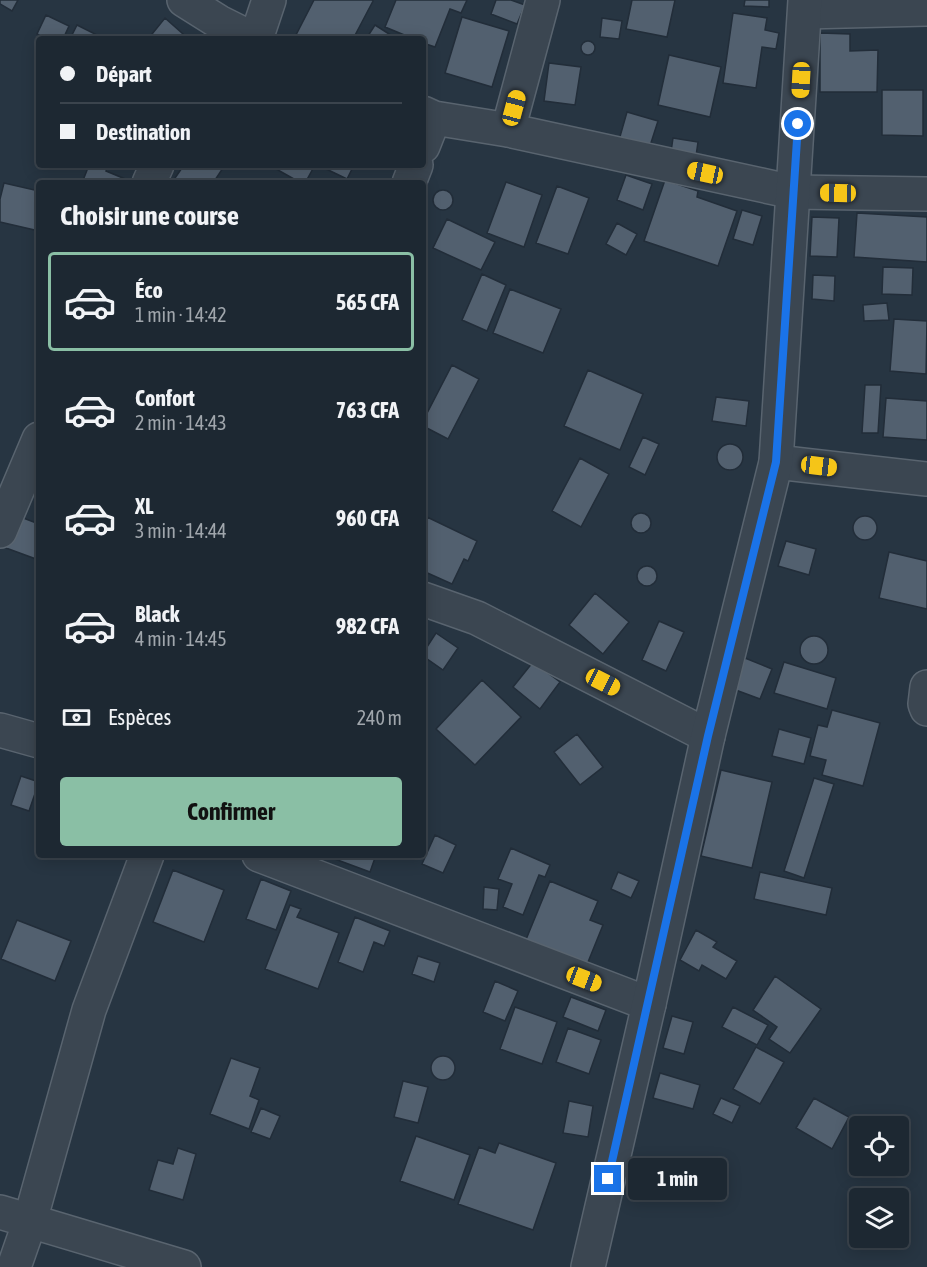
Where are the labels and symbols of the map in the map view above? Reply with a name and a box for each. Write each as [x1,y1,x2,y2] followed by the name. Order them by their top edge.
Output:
[791,62,811,98] car
[501,88,527,128] car
[784,110,811,137] route start
[686,160,724,186] car
[820,184,856,202] car
[800,455,838,477] car
[583,666,623,698] car
[564,964,604,994] car
[629,1158,728,1200] callout: 1 min
[594,1165,621,1192] route end

